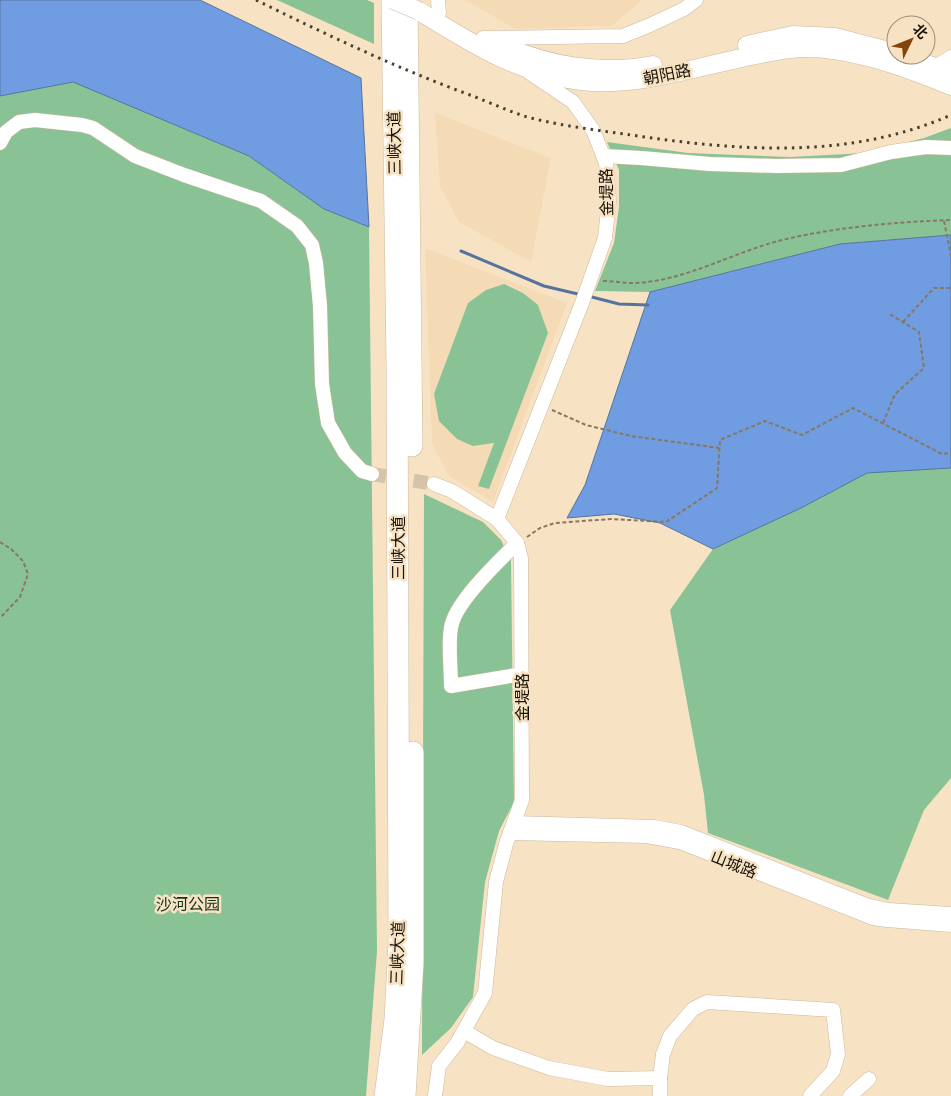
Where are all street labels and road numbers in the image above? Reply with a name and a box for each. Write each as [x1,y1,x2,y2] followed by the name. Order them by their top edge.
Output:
[642,61,692,87] street label: 朝阳路
[384,111,404,175] street label: 三峡大道
[597,168,615,216] street label: 金堤路
[389,516,407,580] street label: 三峡大道
[513,673,531,721] street label: 金堤路
[708,847,760,881] street label: 山城路
[387,921,407,985] street label: 三峡大道

